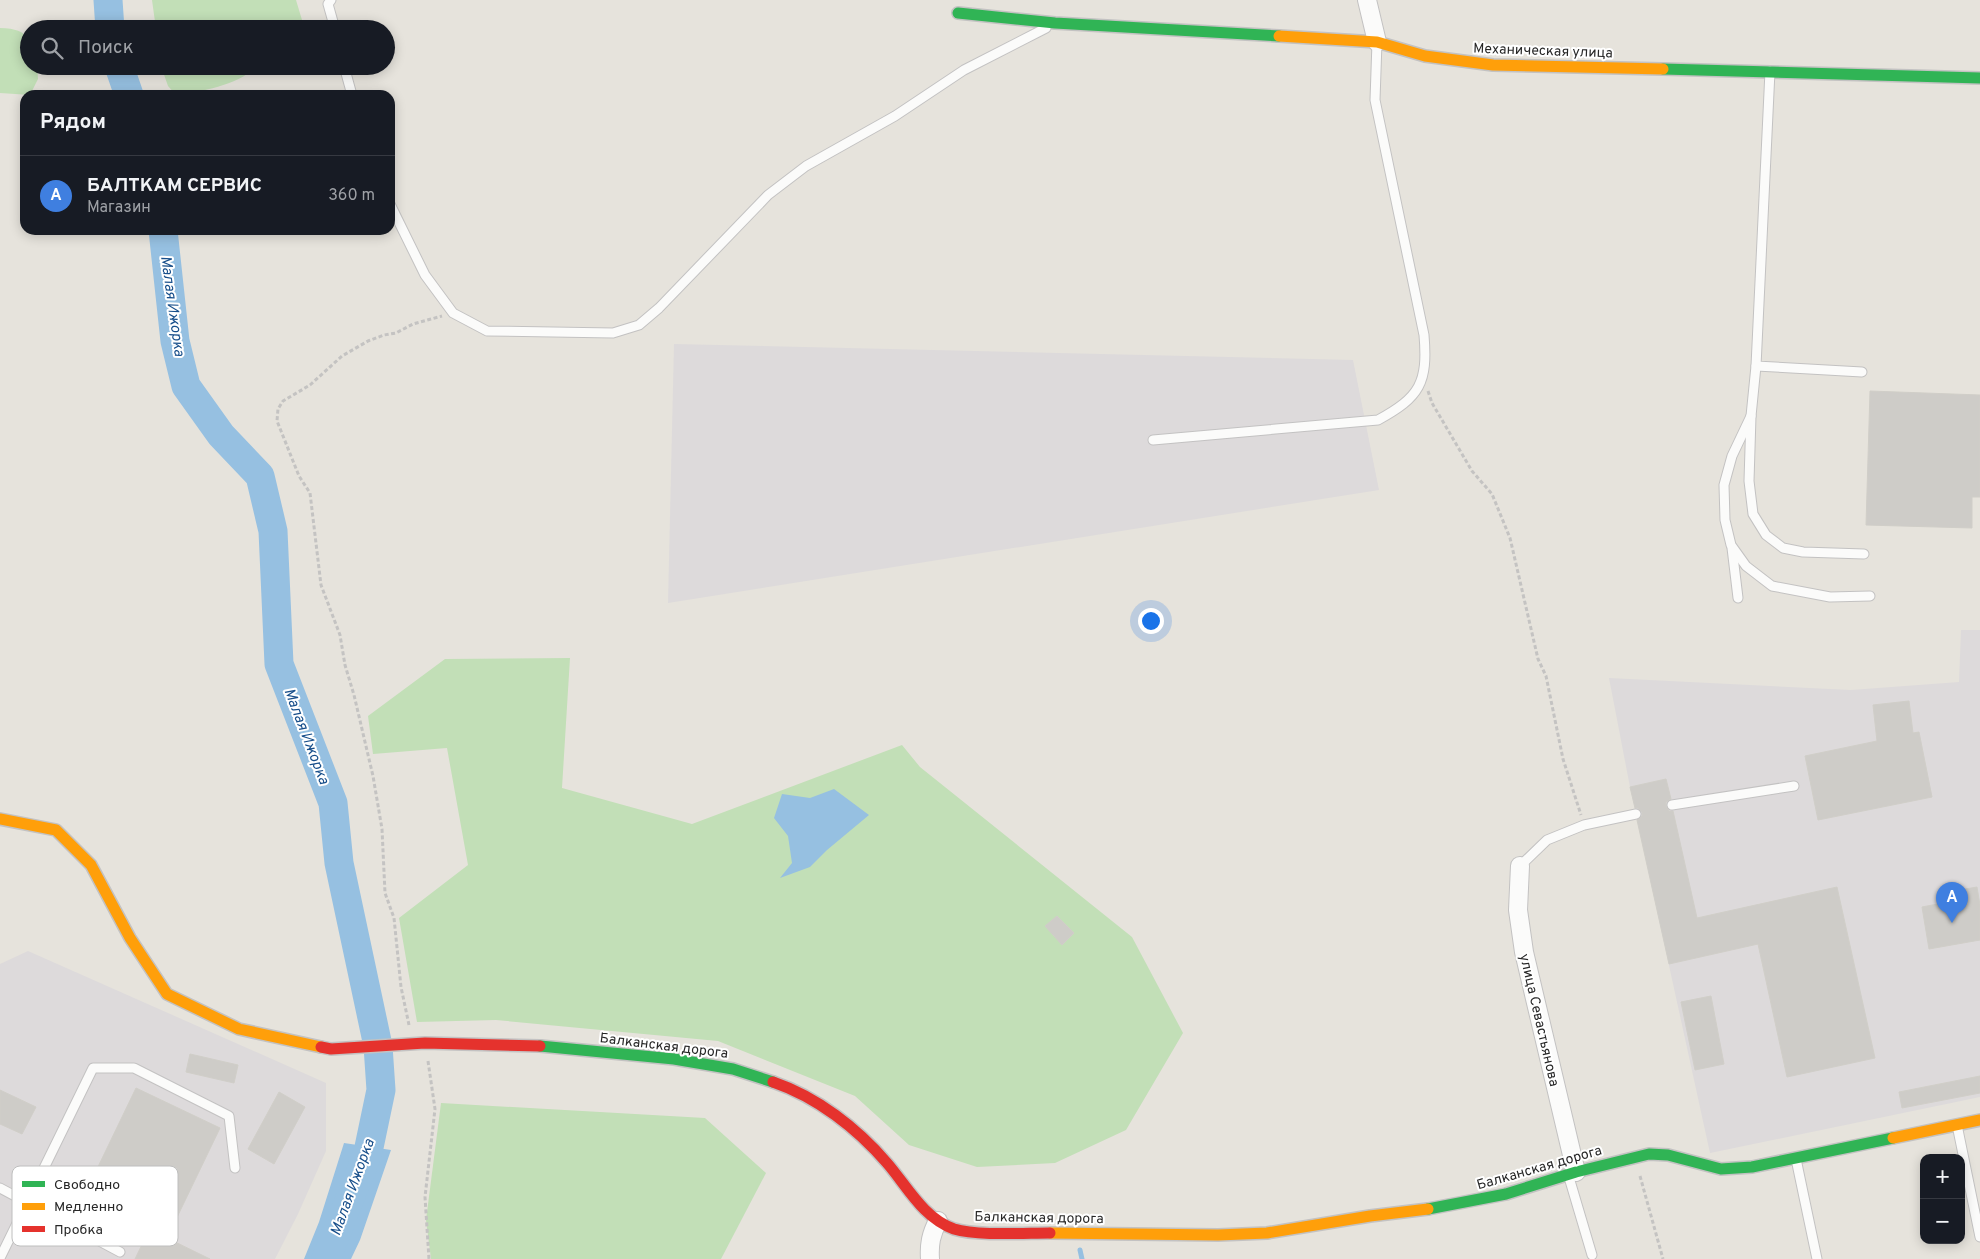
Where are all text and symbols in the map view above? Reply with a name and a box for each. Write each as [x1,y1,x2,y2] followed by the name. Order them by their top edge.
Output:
[20,20,395,75] search box
[38,34,66,62] icon: search
[78,36,134,60] text: Поиск
[1473,41,1613,62] street label: Механическая улица
[40,109,106,136] text: Рядом
[87,174,262,198] text: БАЛТКАМ СЕРВИС
[50,186,62,206] text: A
[328,186,375,206] text: 360 m
[87,198,151,218] text: Магазин
[155,255,188,358] water label: Малая Ижорка
[1138,608,1164,634] your location
[279,686,333,788] water label: Малая Ижорка
[1936,882,1968,923] pin: A
[1515,952,1562,1088] street label: улица Севастьянова
[599,1030,729,1063] street label: Балканская дорога
[327,1136,380,1238] water label: Малая Ижорка
[1475,1142,1604,1194] street label: Балканская дорога
[1920,1154,1965,1244] map controls
[1920,1154,1965,1199] button: +
[12,1166,178,1246] legend
[54,1177,120,1194] text: Свободно
[54,1199,123,1216] text: Медленно
[1920,1199,1965,1244] button: −
[974,1209,1104,1228] street label: Балканская дорога
[54,1222,103,1239] text: Пробка

